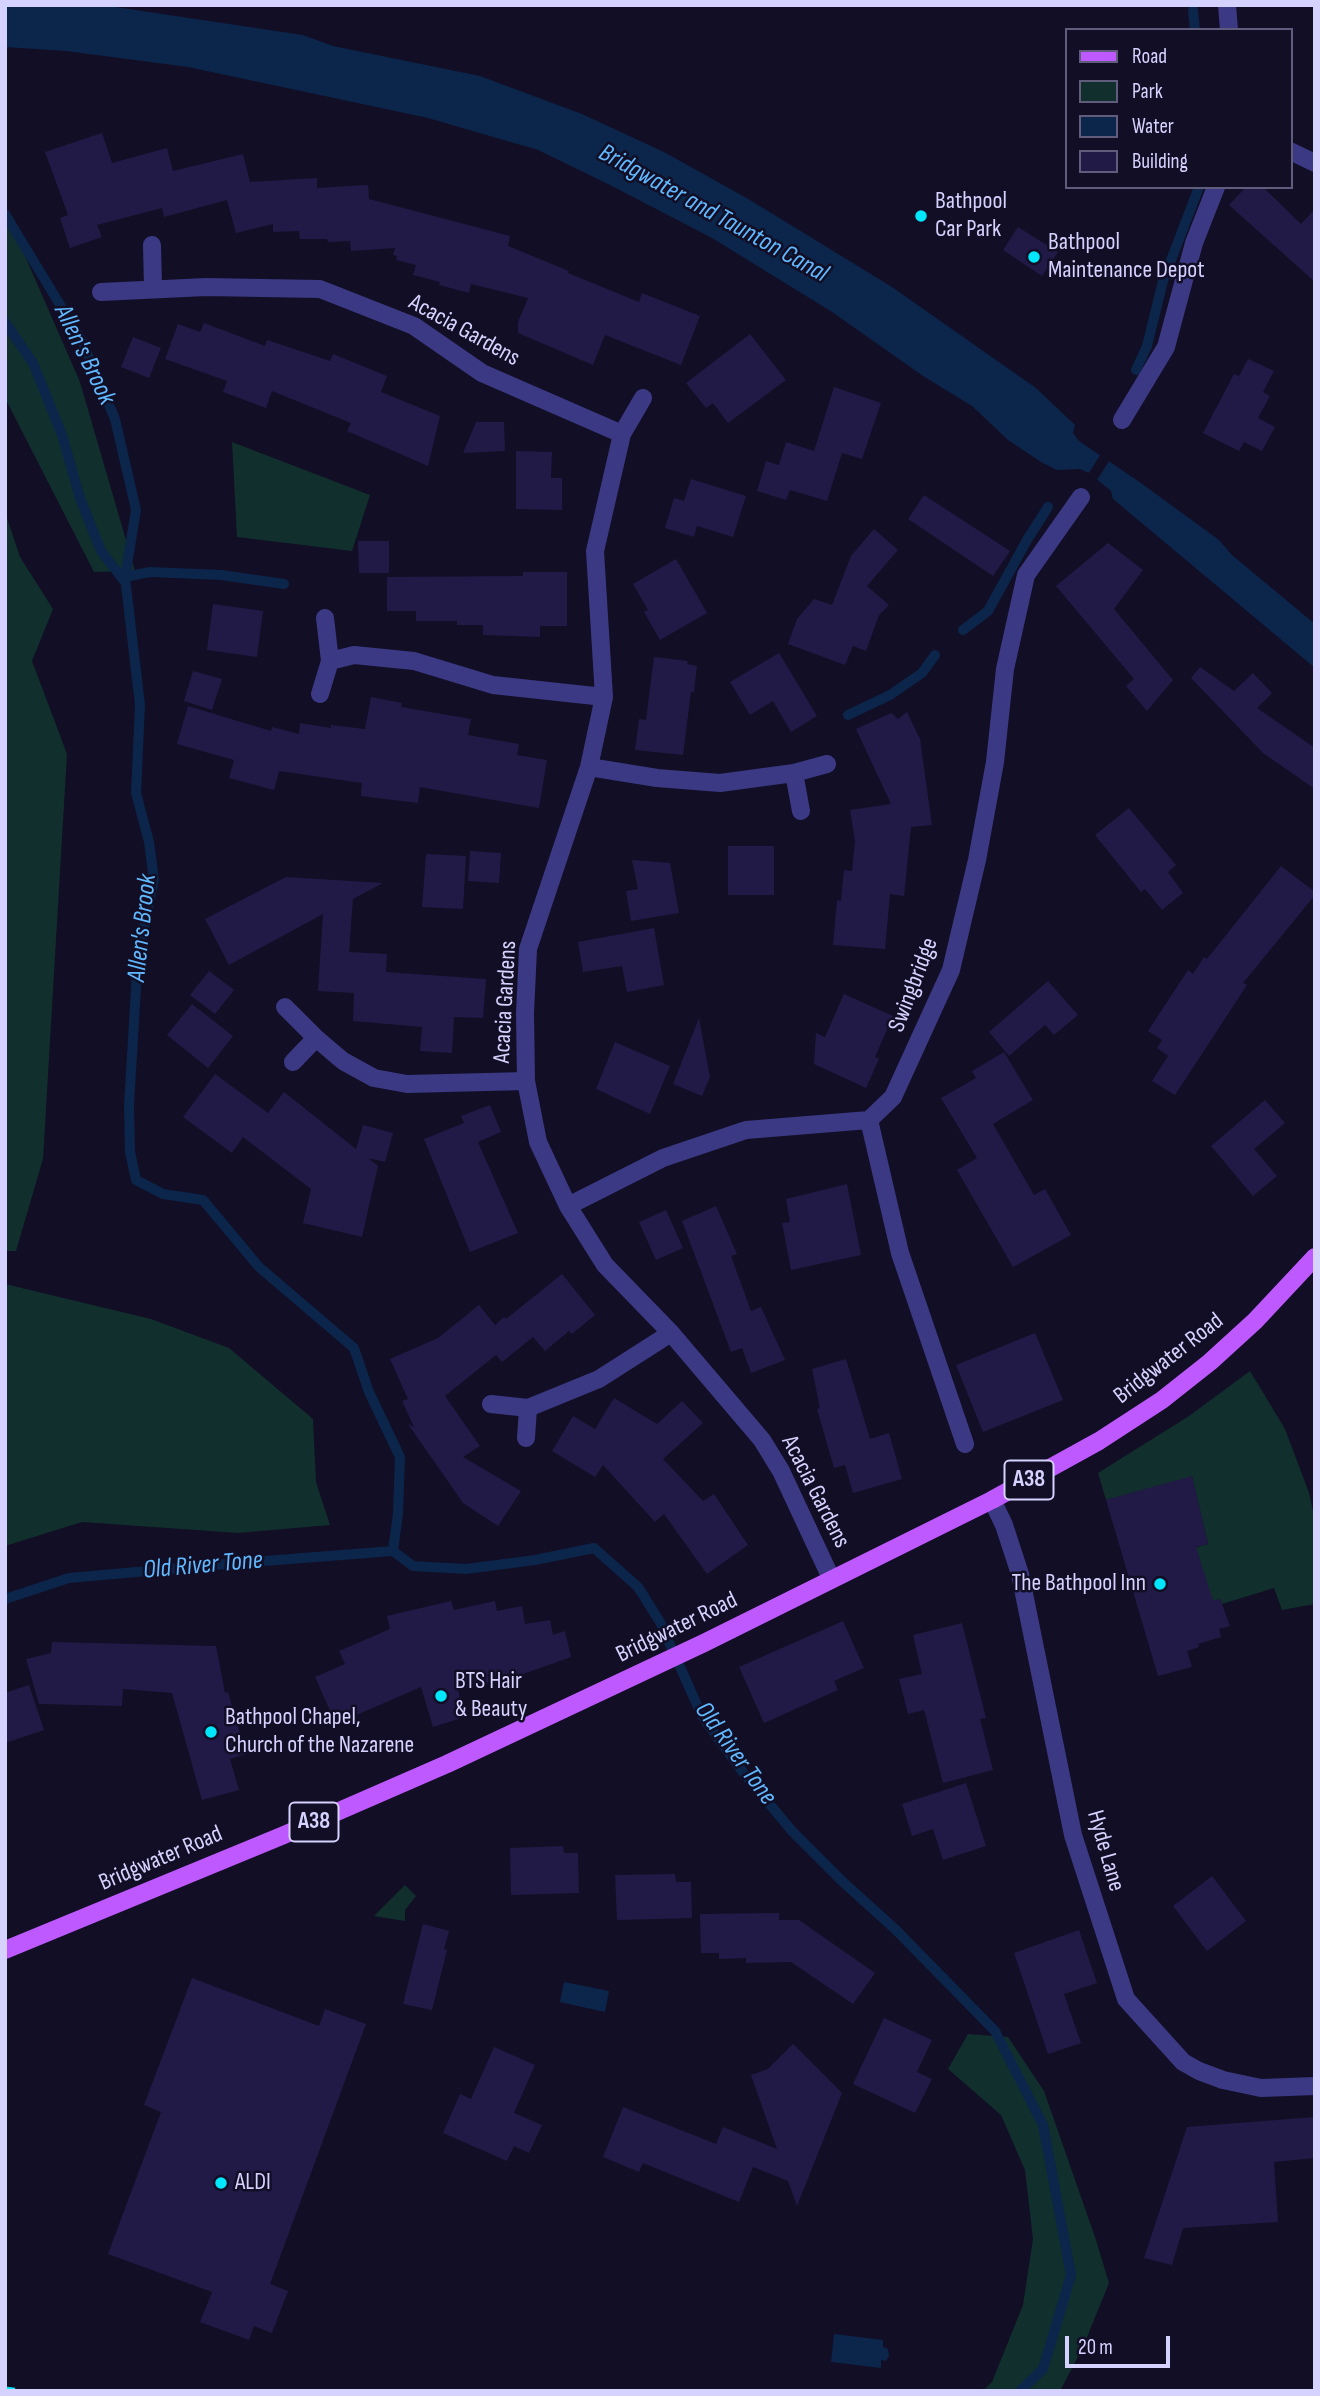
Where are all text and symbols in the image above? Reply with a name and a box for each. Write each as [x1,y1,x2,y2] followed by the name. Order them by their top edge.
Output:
[1064,28,1292,189] legend
[1132,44,1167,69] text: Road
[1132,79,1163,104] text: Park
[1132,114,1174,139] text: Water
[593,138,833,290] water label: Bridgwater and Taunton Canal
[1132,149,1188,174] text: Building
[935,188,1007,244] place label: Bathpool Car Park
[913,208,929,224] marker: Bathpool Car Park
[1048,229,1205,285] place label: Bathpool Maintenance Depot
[1026,249,1042,265] marker: Bathpool Maintenance Depot
[403,289,525,373] street label: Acacia Gardens
[46,300,122,410] water label: Allen's Brook
[122,873,164,983] water label: Allen's Brook
[883,934,945,1036] street label: Swingbridge
[488,940,524,1064] street label: Acacia Gardens
[1108,1307,1230,1411] street label: Bridgwater Road
[774,1431,856,1553] street label: Acacia Gardens
[1004,1460,1054,1499] road number: A38
[142,1545,264,1587] water label: Old River Tone
[1012,1570,1146,1598] place label: The Bathpool Inn
[1152,1576,1168,1592] marker: The Bathpool Inn
[612,1586,742,1670] street label: Bridgwater Road
[455,1668,527,1724] place label: BTS Hair & Beauty
[433,1688,449,1704] marker: BTS Hair & Beauty
[687,1696,783,1812] water label: Old River Tone
[225,1704,414,1760] place label: Bathpool Chapel, Church of the Nazarene
[203,1724,219,1740] marker: Bathpool Chapel, Church of the Nazarene
[290,1802,338,1842] road number: A38
[1080,1807,1130,1895] street label: Hyde Lane
[95,1820,227,1898] street label: Bridgwater Road
[235,2169,271,2197] place label: ALDI
[213,2175,229,2191] marker: ALDI
[1068,2322,1173,2366] scale bar
[1078,2335,1113,2360] text: 20 m

